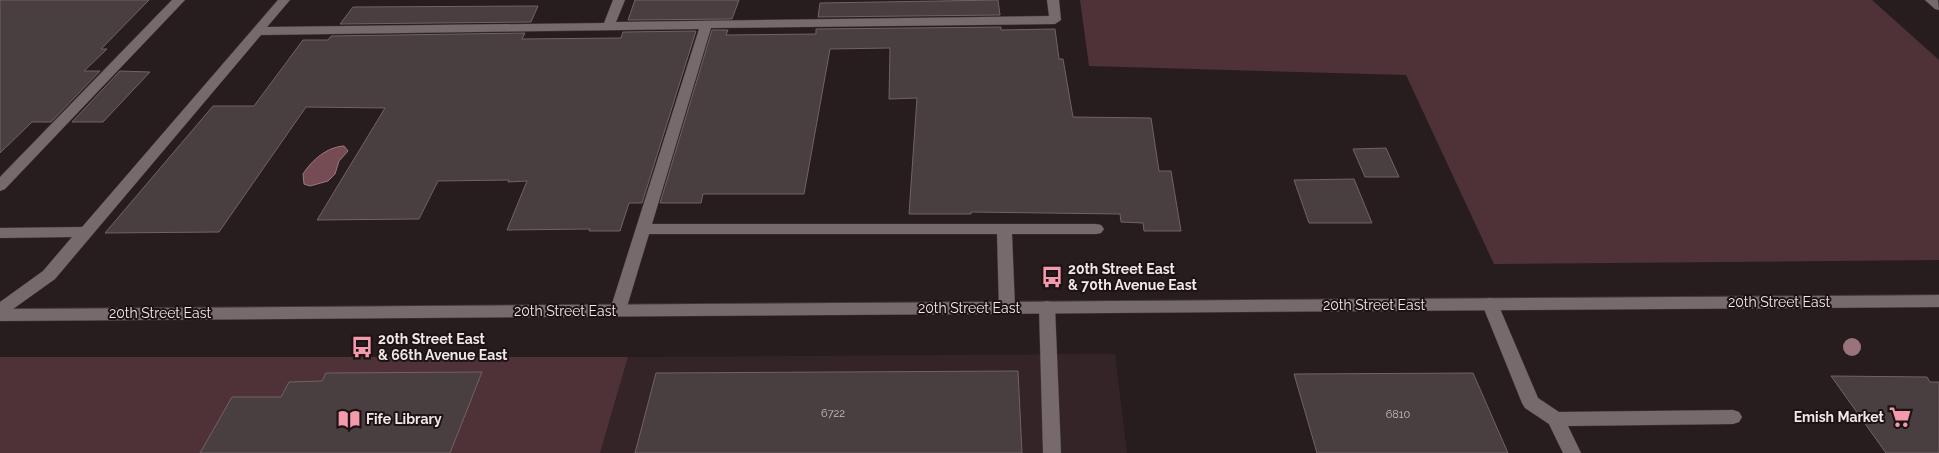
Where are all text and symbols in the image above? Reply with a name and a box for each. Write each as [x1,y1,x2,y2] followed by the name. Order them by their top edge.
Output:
[1068,261,1198,293] place label: 20th Street East & 70th Avenue East
[1039,264,1065,290] bus stop icon: 20th Street East & 70th Avenue East
[1728,294,1830,310] street label: 20th Street East
[1323,297,1425,313] street label: 20th Street East
[918,300,1020,316] street label: 20th Street East
[514,303,616,319] street label: 20th Street East
[109,305,211,321] street label: 20th Street East
[378,331,508,363] place label: 20th Street East & 66th Avenue East
[349,334,375,360] bus stop icon: 20th Street East & 66th Avenue East
[1887,404,1913,430] supermarket icon: Emish Market
[336,406,362,432] library icon: Fife Library
[821,407,845,420] house number: 6722
[1386,408,1411,421] house number: 6810
[1794,409,1885,425] place label: Emish Market
[366,411,442,427] place label: Fife Library

